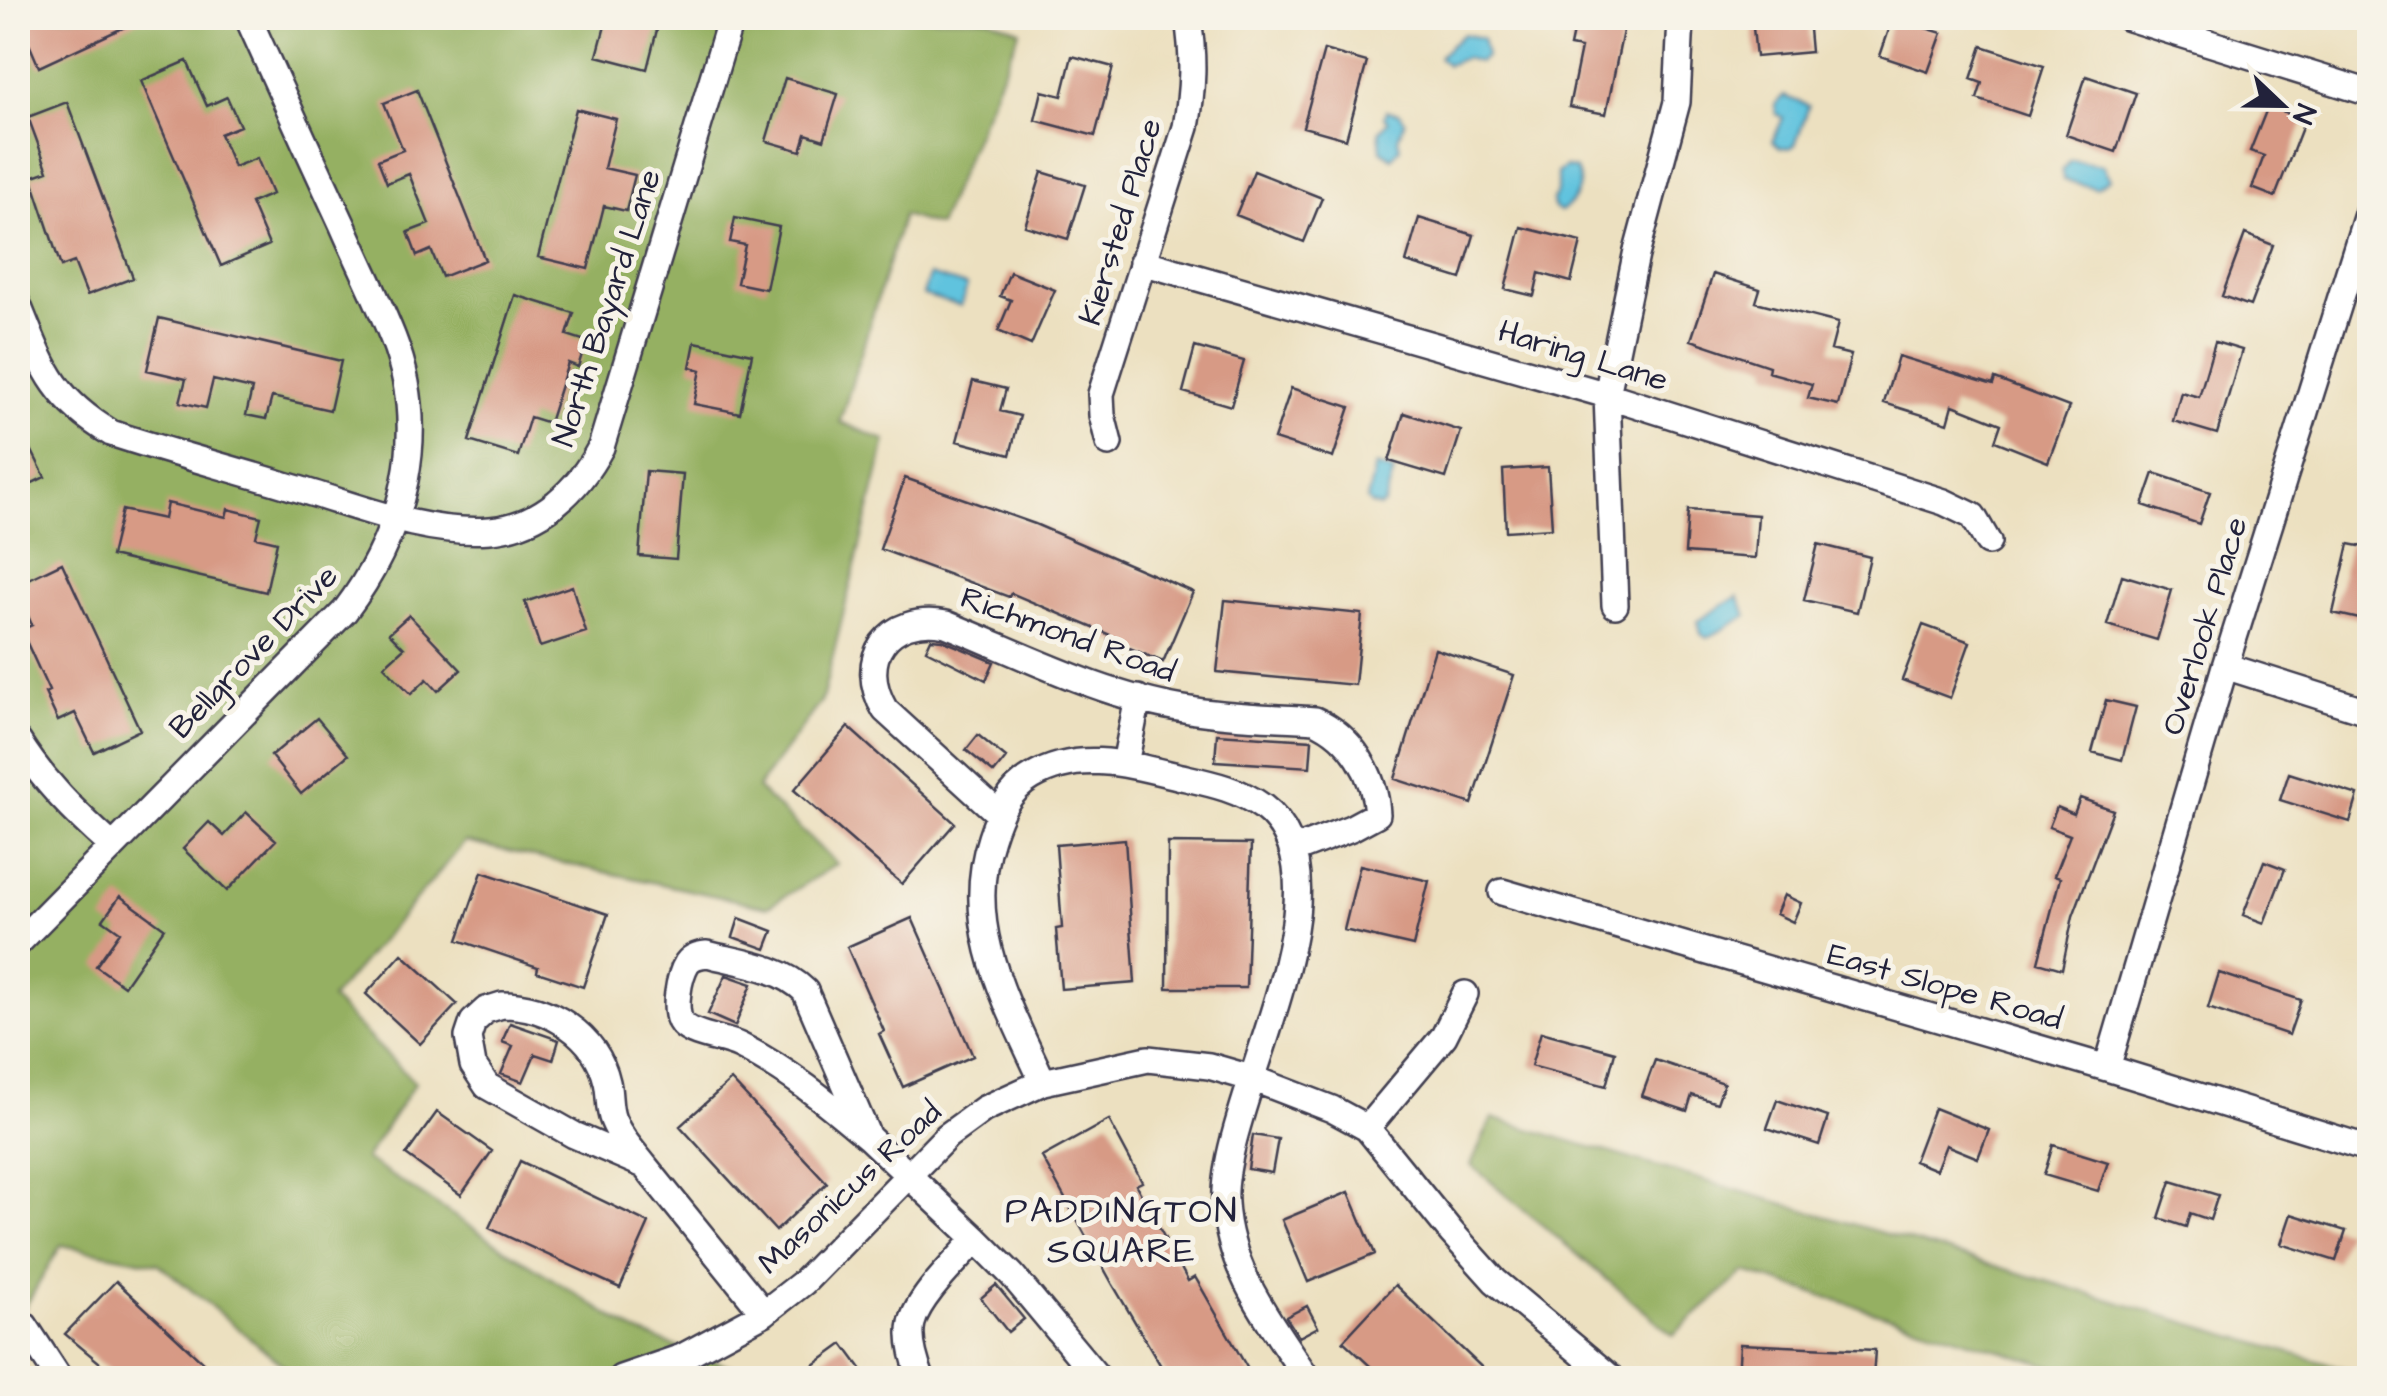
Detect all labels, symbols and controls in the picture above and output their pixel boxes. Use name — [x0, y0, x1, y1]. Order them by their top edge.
north arrow — [2232, 55, 2332, 155]
text: N — [2282, 98, 2325, 130]
street label: Kiersted Place — [1068, 113, 1174, 331]
street label: North Bayard Lane — [541, 164, 673, 452]
street label: Haring Lane — [1493, 309, 1673, 403]
street label: Overlook Place — [2150, 511, 2260, 741]
street label: Bellgrove Drive — [159, 555, 349, 749]
street label: Richmond Road — [954, 575, 1182, 695]
street label: East Slope Road — [1822, 932, 2068, 1042]
street label: Masonicus Road — [748, 1091, 952, 1285]
district label: PADDINGTON SQUARE — [1005, 1187, 1239, 1276]

